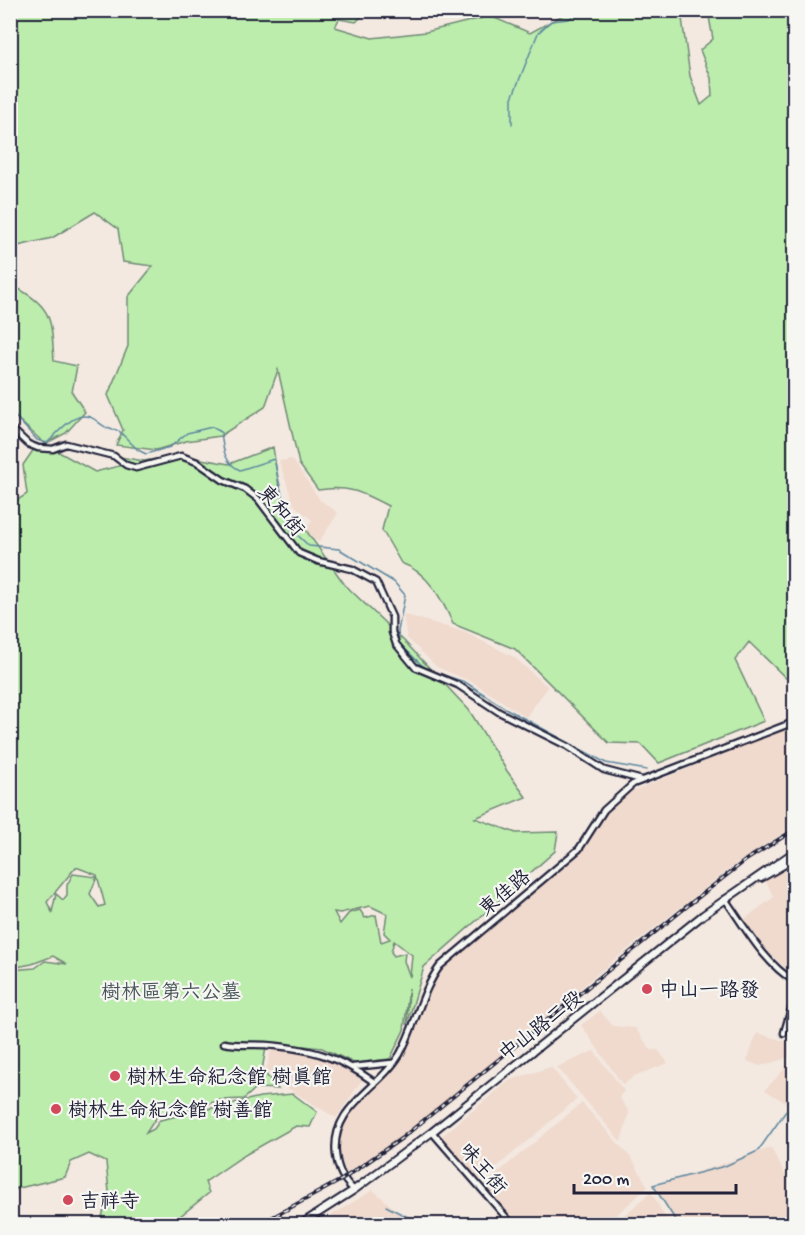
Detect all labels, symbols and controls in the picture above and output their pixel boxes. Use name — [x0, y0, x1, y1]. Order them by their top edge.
street label: 東和街 — [251, 481, 309, 543]
street label: 東佳路 — [475, 864, 537, 923]
place label: 中山一路發 — [659, 979, 759, 1004]
park label: 樹林區第六公墓 — [101, 981, 241, 1006]
marker: 中山一路發 — [640, 982, 654, 996]
street label: 中山路二段 — [494, 986, 589, 1068]
place label: 樹林生命紀念館 樹真館 — [127, 1066, 332, 1091]
marker: 樹林生命紀念館 樹真館 — [108, 1069, 122, 1083]
place label: 樹林生命紀念館 樹善館 — [68, 1099, 273, 1124]
marker: 樹林生命紀念館 樹善館 — [49, 1102, 63, 1116]
street label: 味王街 — [453, 1139, 511, 1200]
scale bar — [574, 1157, 736, 1195]
text: 200 m — [583, 1170, 630, 1191]
place label: 吉祥寺 — [80, 1190, 140, 1215]
marker: 吉祥寺 — [61, 1193, 75, 1207]

